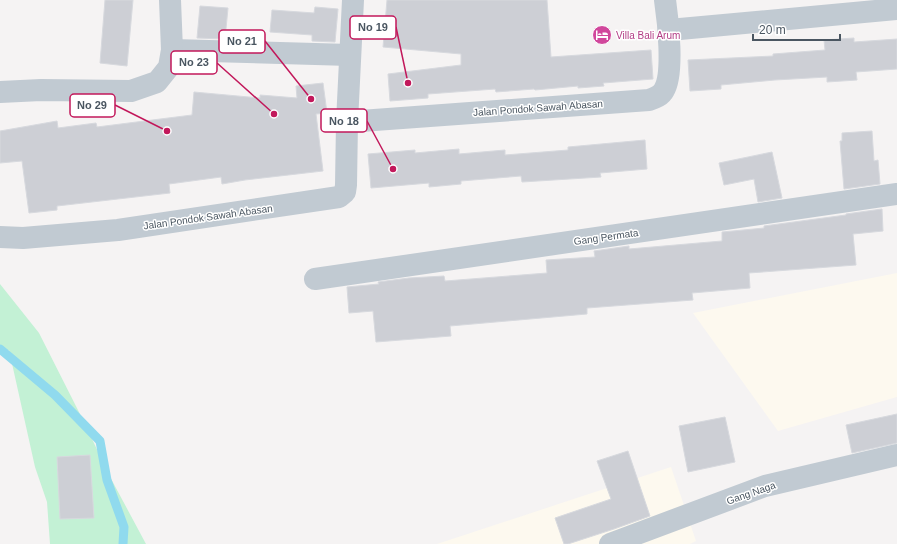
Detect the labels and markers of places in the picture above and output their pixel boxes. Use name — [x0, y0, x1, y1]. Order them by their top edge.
callout: No 19 — [350, 16, 396, 39]
hotel icon: Villa Bali Arum — [591, 24, 613, 46]
callout: No 21 — [219, 30, 265, 53]
place label: Villa Bali Arum — [616, 30, 680, 41]
callout: No 23 — [171, 51, 217, 74]
callout: No 29 — [70, 94, 115, 117]
callout: No 18 — [321, 109, 367, 132]

